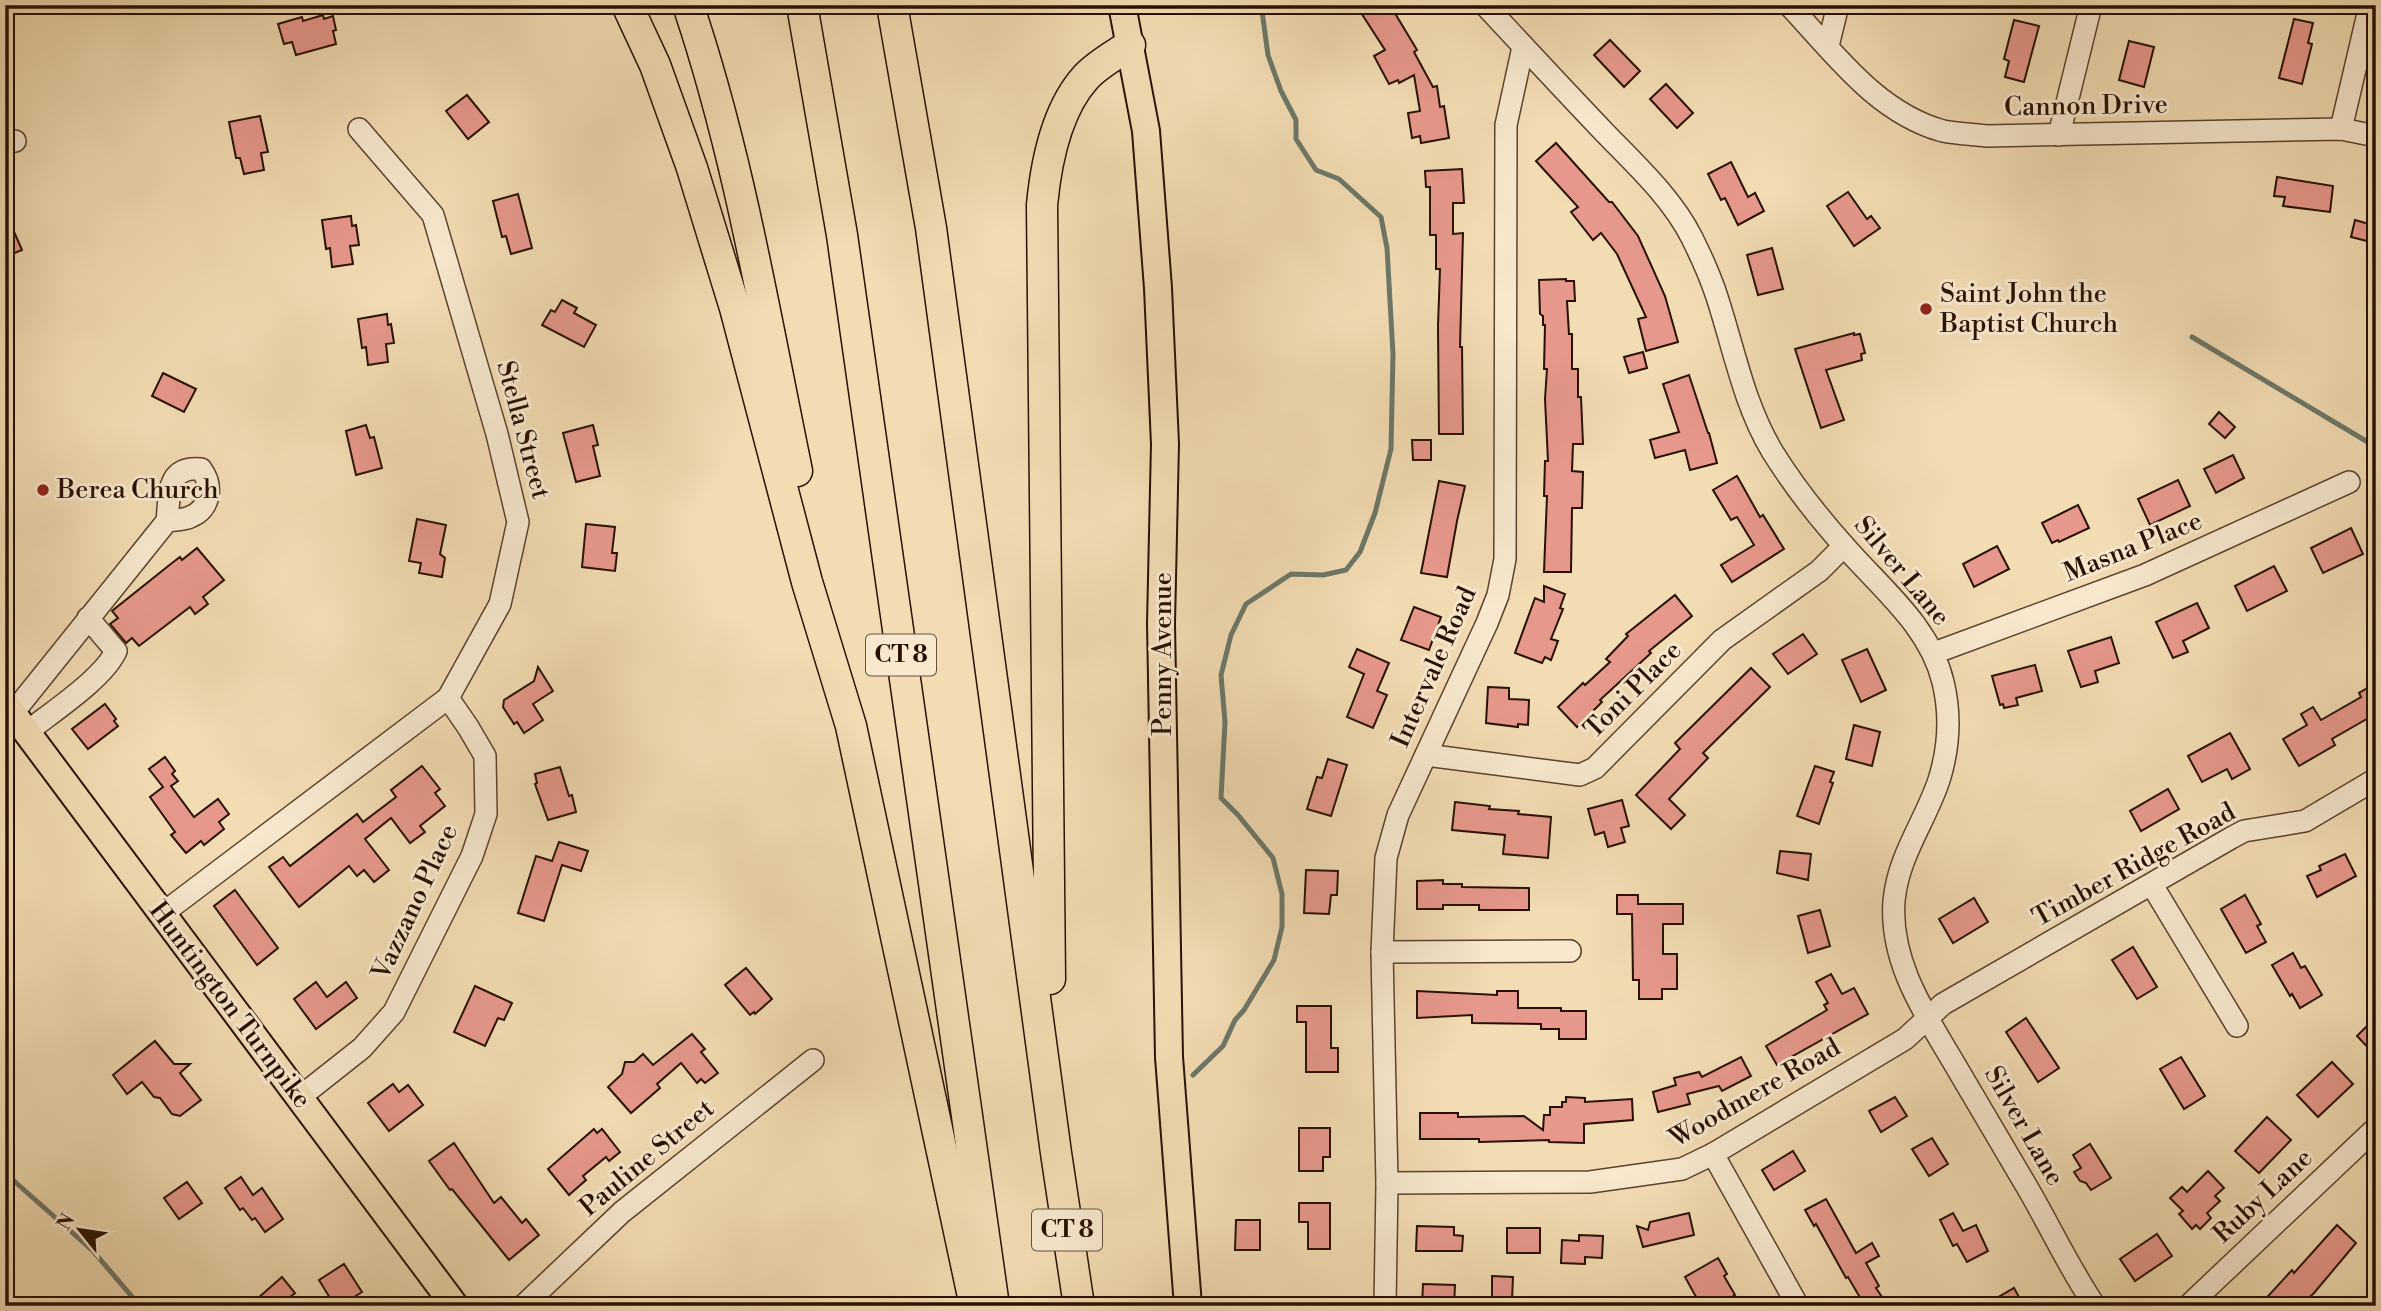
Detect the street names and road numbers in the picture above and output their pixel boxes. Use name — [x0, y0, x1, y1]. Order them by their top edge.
street label: Cannon Drive — [2004, 89, 2168, 123]
street label: Stella Street — [489, 357, 557, 503]
street label: Masna Place — [2059, 505, 2207, 589]
street label: Silver Lane — [1847, 510, 1957, 632]
street label: Penny Avenue — [1147, 572, 1179, 736]
street label: Intervale Road — [1384, 582, 1484, 752]
road number: CT 8 — [866, 634, 936, 676]
street label: Toni Place — [1578, 635, 1688, 745]
street label: Timber Ridge Road — [2027, 796, 2241, 934]
street label: Vazzano Place — [365, 819, 465, 986]
street label: Huntington Turnpike — [142, 895, 318, 1115]
street label: Woodmere Road — [1663, 1031, 1846, 1155]
street label: Silver Lane — [1977, 1061, 2071, 1191]
street label: Pauline Street — [573, 1093, 721, 1223]
street label: Ruby Lane — [2207, 1142, 2319, 1250]
road number: CT 8 — [1032, 1210, 1102, 1250]

